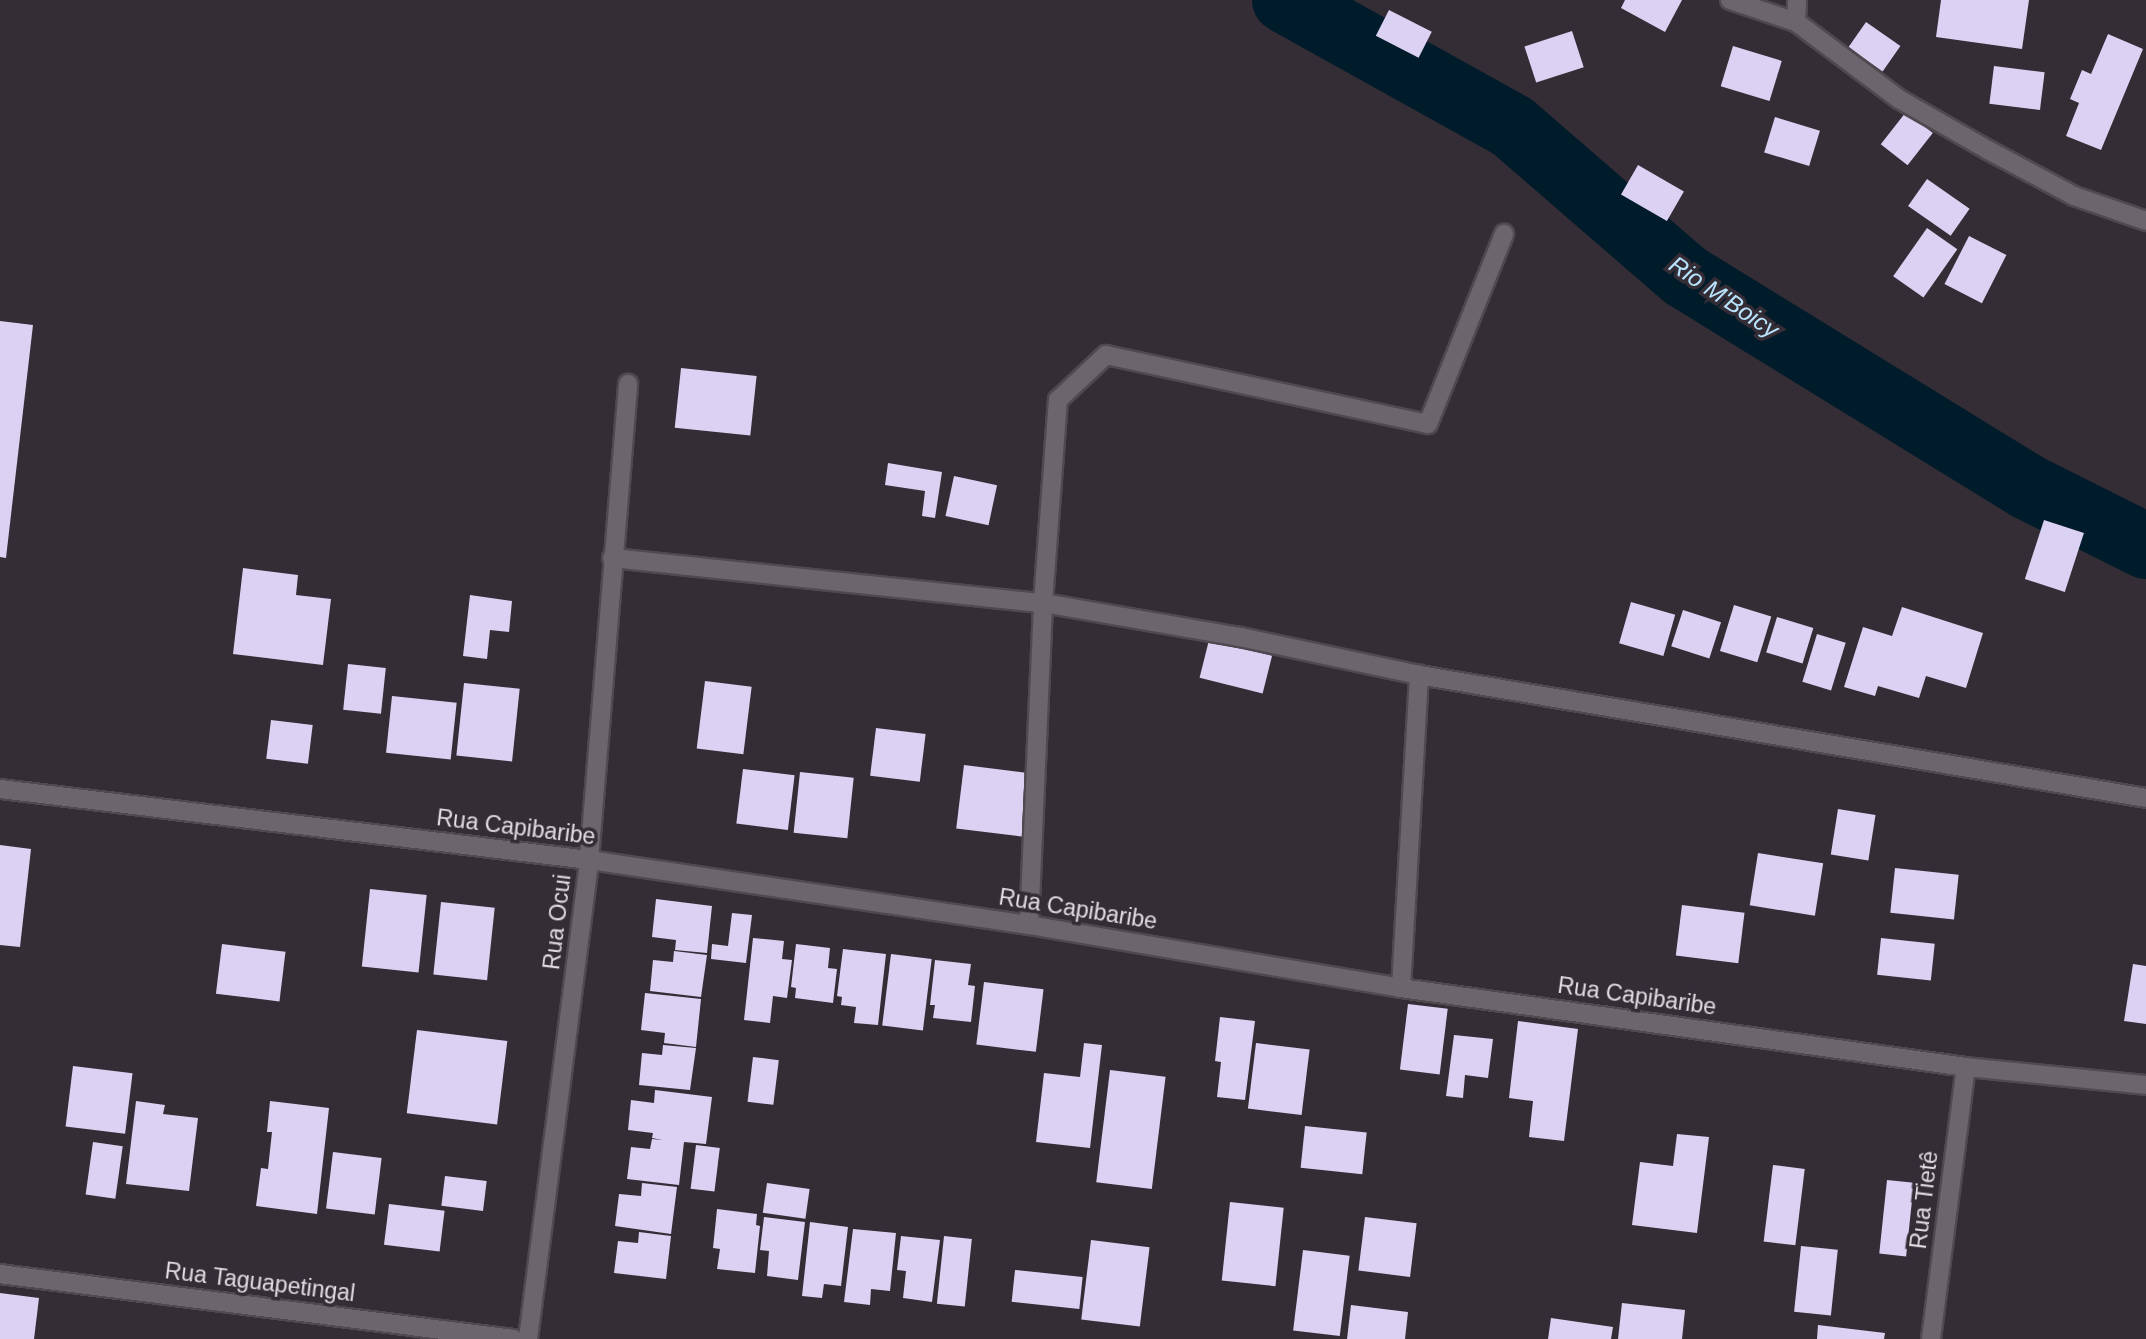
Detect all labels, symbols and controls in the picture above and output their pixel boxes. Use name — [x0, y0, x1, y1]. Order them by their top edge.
water label: Rio M'Boicy — [1664, 250, 1784, 344]
street label: Rua Capibaribe — [435, 804, 597, 850]
street label: Rua Ocui — [537, 873, 577, 971]
street label: Rua Capibaribe — [997, 883, 1159, 935]
street label: Rua Capibaribe — [1556, 971, 1718, 1021]
street label: Rua Tietê — [1904, 1149, 1944, 1251]
street label: Rua Taguapetingal — [163, 1257, 357, 1307]

